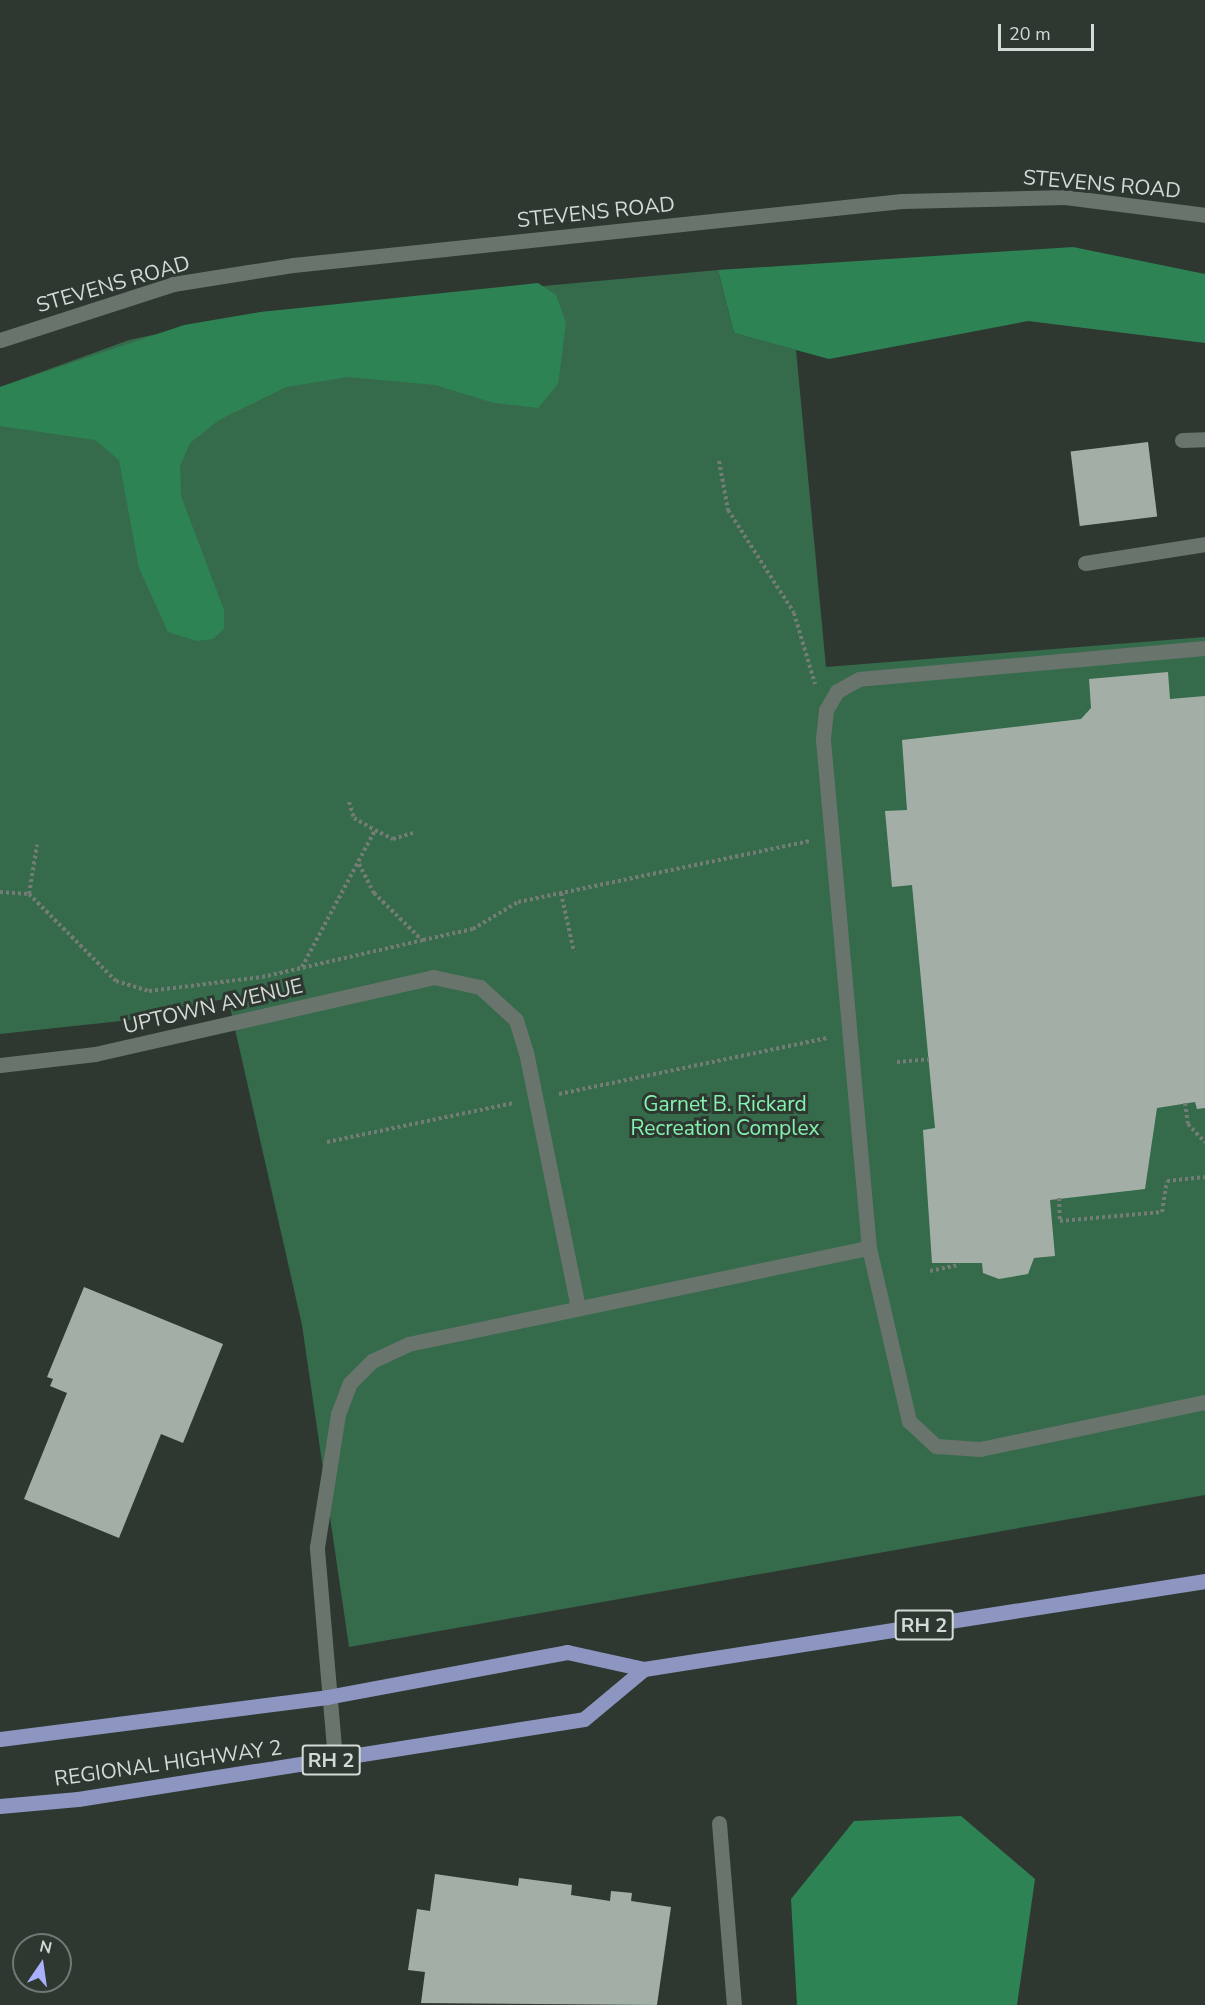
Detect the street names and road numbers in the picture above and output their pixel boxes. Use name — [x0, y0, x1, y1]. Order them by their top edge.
street label: STEVENS ROAD — [1022, 165, 1182, 203]
street label: STEVENS ROAD — [516, 191, 676, 233]
street label: STEVENS ROAD — [33, 250, 193, 318]
street label: UPTOWN AVENUE — [121, 973, 305, 1039]
road number: RH 2 — [894, 1608, 954, 1642]
street label: REGIONAL HIGHWAY 2 — [53, 1735, 283, 1791]
road number: RH 2 — [301, 1743, 361, 1777]

